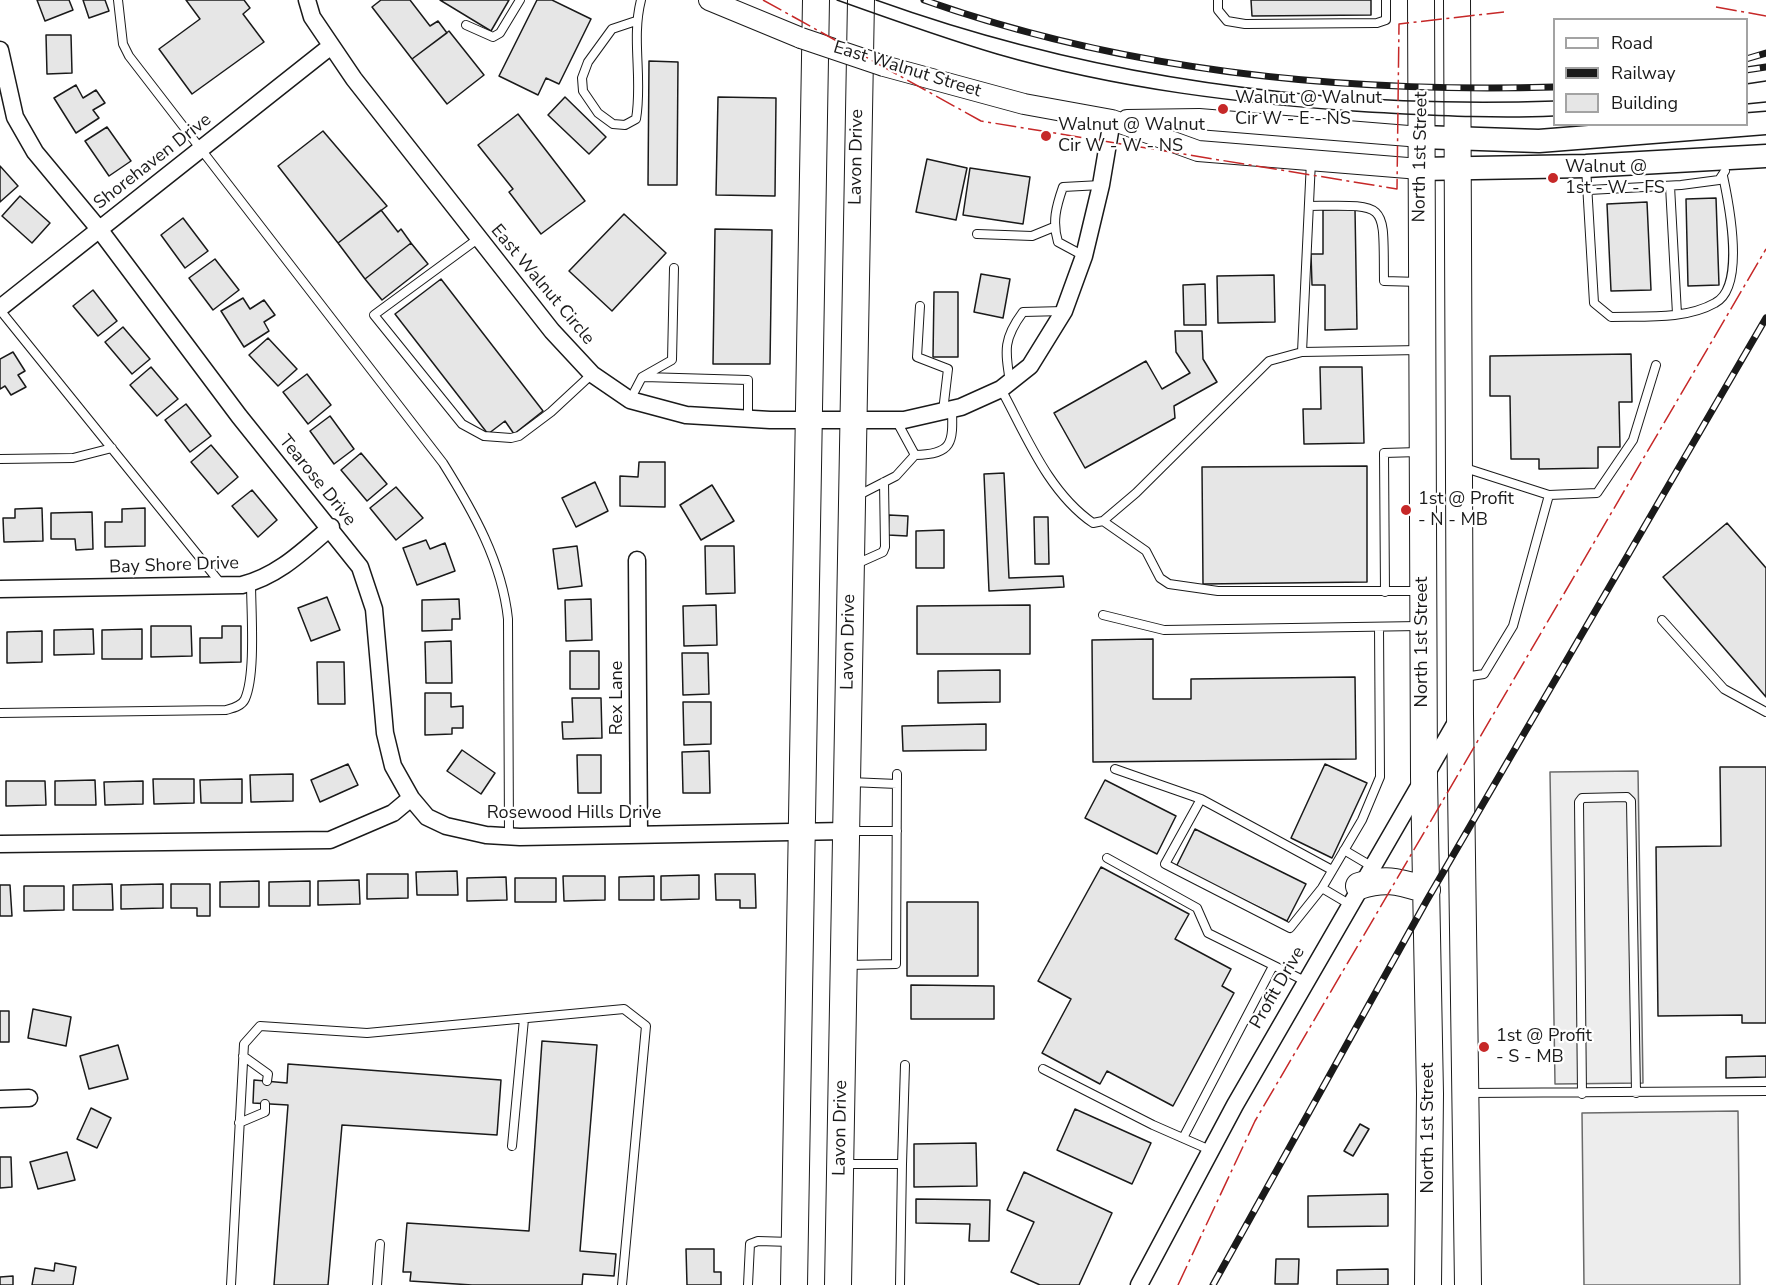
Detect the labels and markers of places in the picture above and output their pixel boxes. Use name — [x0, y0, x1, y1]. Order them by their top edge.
place label: Walnut @ Walnut Cir W - E - NS — [1235, 88, 1382, 130]
marker: Walnut @ Walnut Cir W - E - NS — [1216, 102, 1230, 116]
place label: Walnut @ Walnut Cir W - W - NS — [1058, 115, 1205, 158]
marker: Walnut @ Walnut Cir W - W - NS — [1039, 129, 1053, 143]
place label: Walnut @ 1st - W - FS — [1565, 157, 1665, 200]
marker: Walnut @ 1st - W - FS — [1546, 171, 1560, 185]
place label: 1st @ Profit - N - MB — [1418, 489, 1514, 532]
marker: 1st @ Profit - N - MB — [1399, 503, 1413, 517]
place label: 1st @ Profit - S - MB — [1496, 1026, 1592, 1068]
marker: 1st @ Profit - S - MB — [1477, 1040, 1491, 1054]

